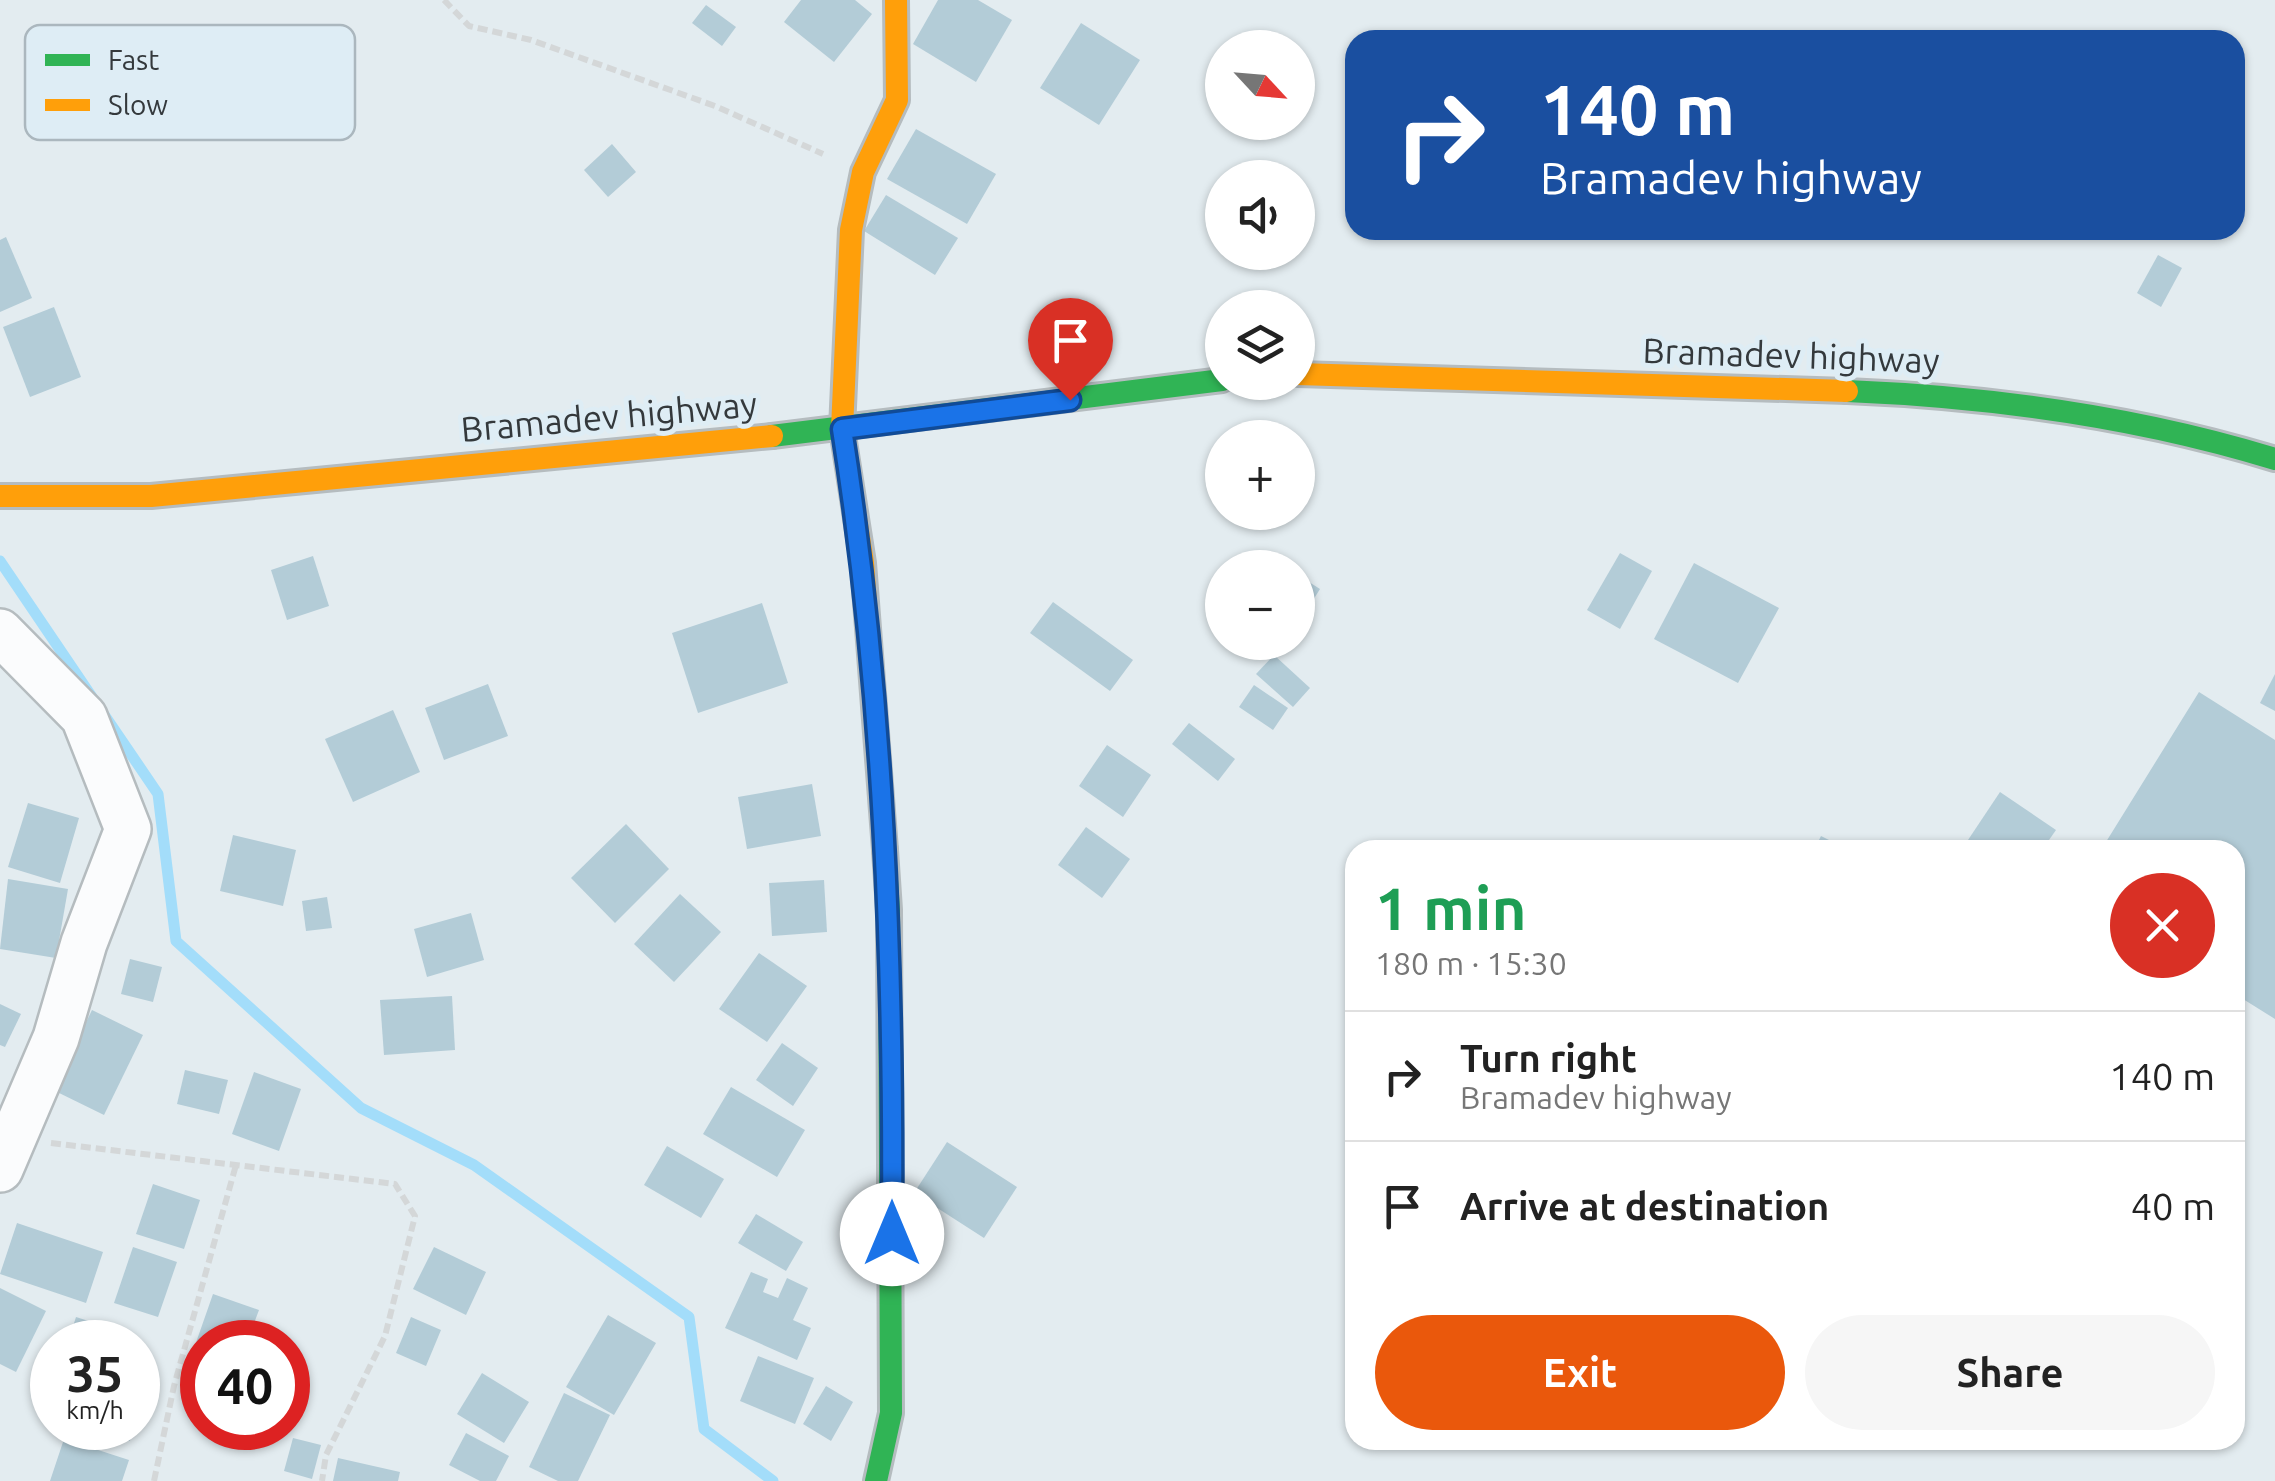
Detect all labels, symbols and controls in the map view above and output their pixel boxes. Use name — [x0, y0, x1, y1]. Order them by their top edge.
legend — [25, 25, 355, 140]
north arrow — [1205, 30, 1315, 140]
map controls — [1205, 30, 1315, 660]
text: Fast — [108, 44, 159, 75]
icon: right — [1375, 70, 1505, 200]
text: 140 m — [1540, 70, 1735, 148]
text: Slow — [108, 89, 168, 120]
text: Bramadev highway — [1540, 152, 1922, 203]
button: sound — [1205, 160, 1315, 270]
button: layers — [1205, 290, 1315, 400]
pin — [1028, 298, 1113, 401]
icon: arrive — [1043, 313, 1098, 368]
street label: Bramadev highway — [1642, 330, 1940, 380]
street label: Bramadev highway — [459, 383, 759, 449]
button: + — [1205, 420, 1315, 530]
button: − — [1205, 550, 1315, 660]
button: close — [2110, 873, 2215, 978]
text: 1 min — [1375, 874, 1527, 941]
text: 180 m · 15:30 — [1375, 945, 1567, 981]
text: Turn right — [1460, 1037, 1637, 1079]
icon: right — [1375, 1049, 1430, 1104]
text: 140 m — [2109, 1055, 2215, 1097]
text: Bramadev highway — [1460, 1079, 1732, 1115]
icon: arrive — [1375, 1179, 1430, 1234]
position arrow — [840, 1182, 944, 1286]
text: Arrive at destination — [1460, 1185, 1829, 1227]
text: 40 m — [2131, 1185, 2215, 1227]
button: Exit — [1375, 1315, 1785, 1430]
button: Share — [1805, 1315, 2215, 1430]
speed limit sign: 40 — [180, 1320, 310, 1450]
text: 35 — [67, 1345, 123, 1401]
text: km/h — [66, 1396, 124, 1424]

